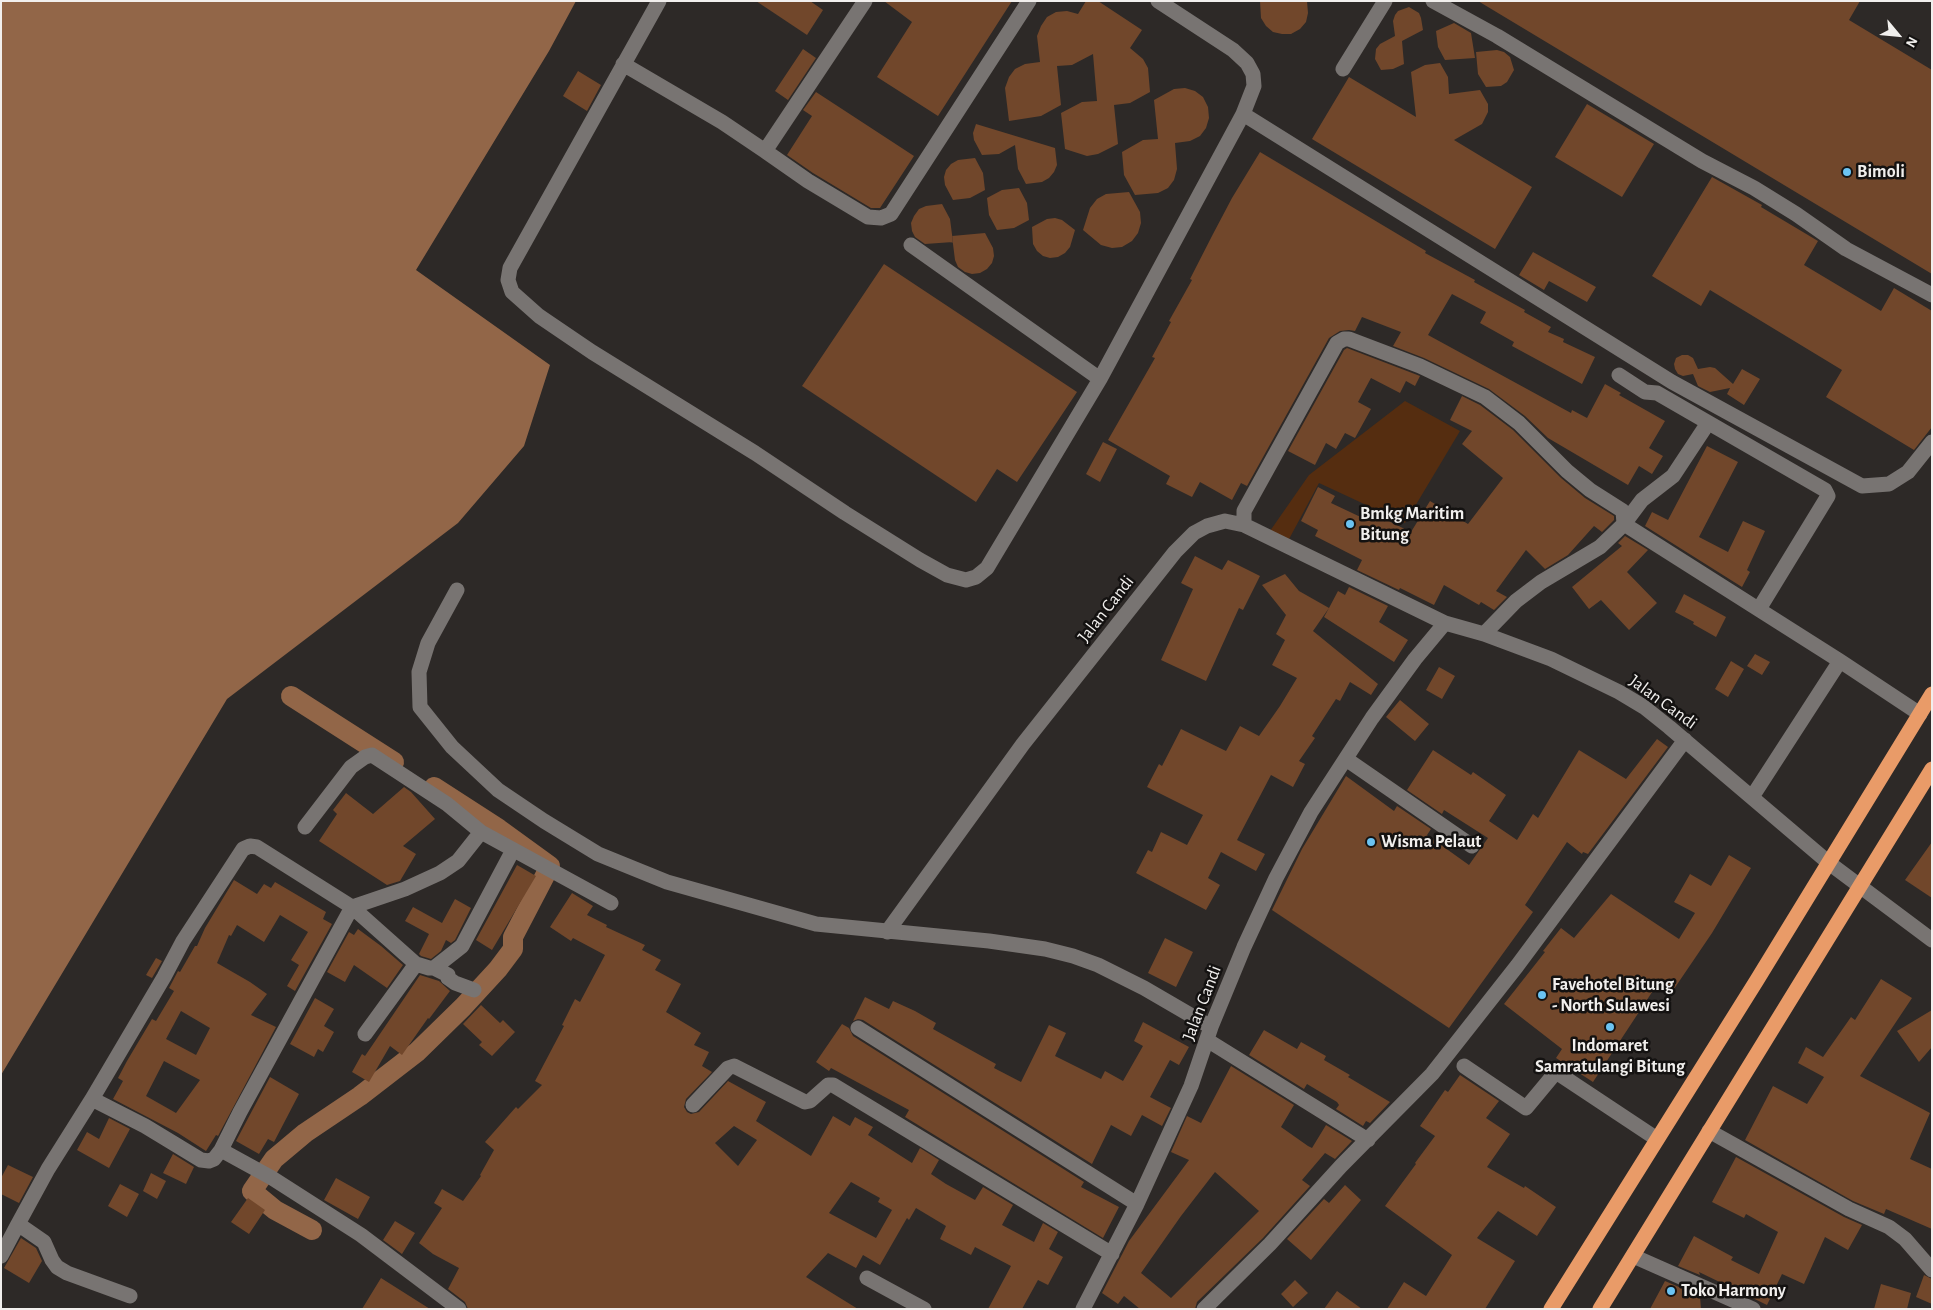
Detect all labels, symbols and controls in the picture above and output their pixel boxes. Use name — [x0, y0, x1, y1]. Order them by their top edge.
north arrow — [1873, 10, 1923, 60]
text: N — [1903, 34, 1920, 50]
place label: Bimoli — [1857, 161, 1905, 183]
marker: Bimoli — [1841, 166, 1853, 178]
place label: Bmkg Maritim Bitung — [1360, 503, 1464, 546]
marker: Bmkg Maritim Bitung — [1344, 518, 1356, 530]
street label: Jalan Candi — [1073, 571, 1139, 647]
street label: Jalan Candi — [1625, 670, 1701, 734]
place label: Wisma Pelaut — [1381, 831, 1481, 853]
marker: Wisma Pelaut — [1365, 836, 1377, 848]
street label: Jalan Candi — [1178, 962, 1226, 1044]
place label: Favehotel Bitung - North Sulawesi — [1552, 974, 1674, 1016]
marker: Favehotel Bitung - North Sulawesi — [1536, 989, 1548, 1001]
marker: Indomaret Samratulangi Bitung — [1604, 1021, 1616, 1033]
place label: Indomaret Samratulangi Bitung — [1535, 1035, 1685, 1078]
place label: Toko Harmony — [1681, 1280, 1786, 1302]
marker: Toko Harmony — [1665, 1285, 1677, 1297]

